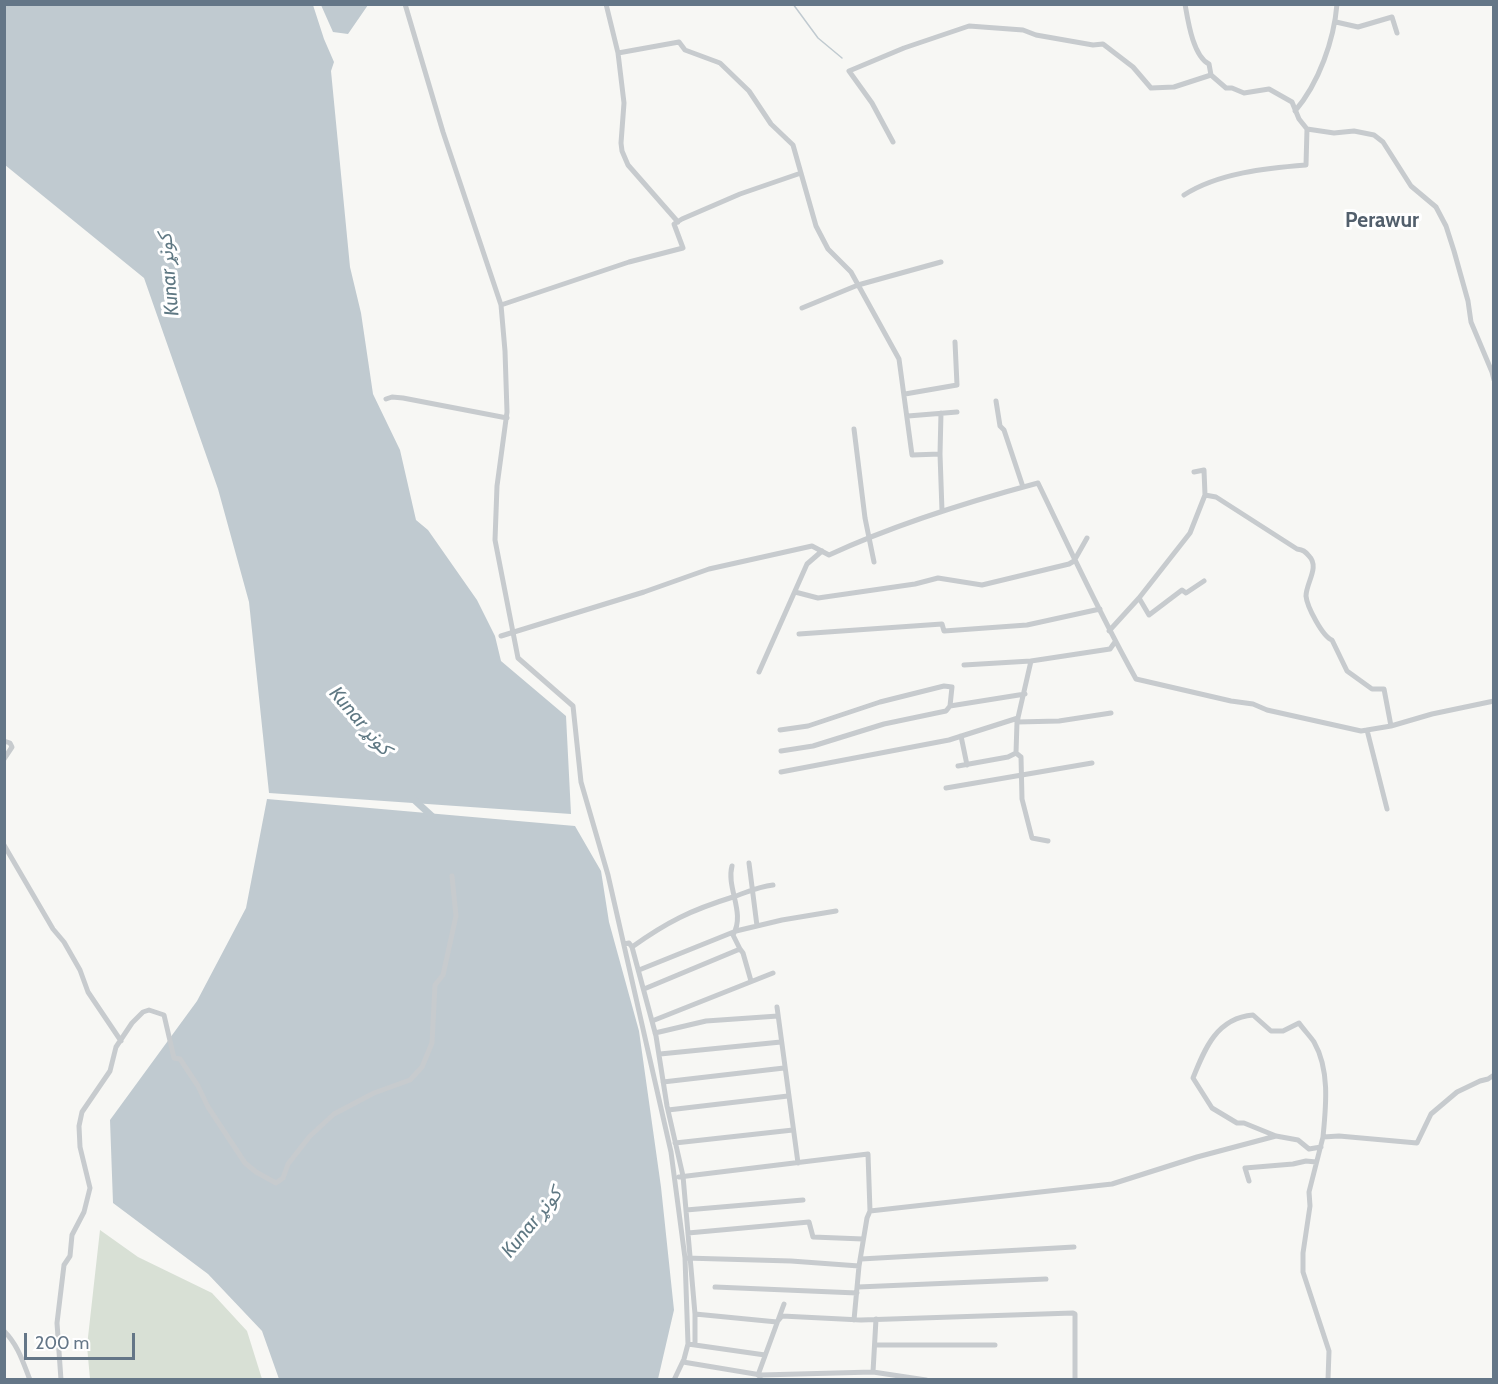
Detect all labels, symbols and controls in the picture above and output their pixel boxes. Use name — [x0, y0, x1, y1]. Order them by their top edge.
district label: Perawur — [1345, 208, 1419, 234]
water label: Kunar کونړ — [153, 233, 185, 317]
water label: Kunar کونړ — [324, 682, 396, 760]
water label: Kunar کونړ — [497, 1183, 567, 1263]
scale bar — [27, 1321, 138, 1359]
text: 200 m — [35, 1332, 89, 1354]

